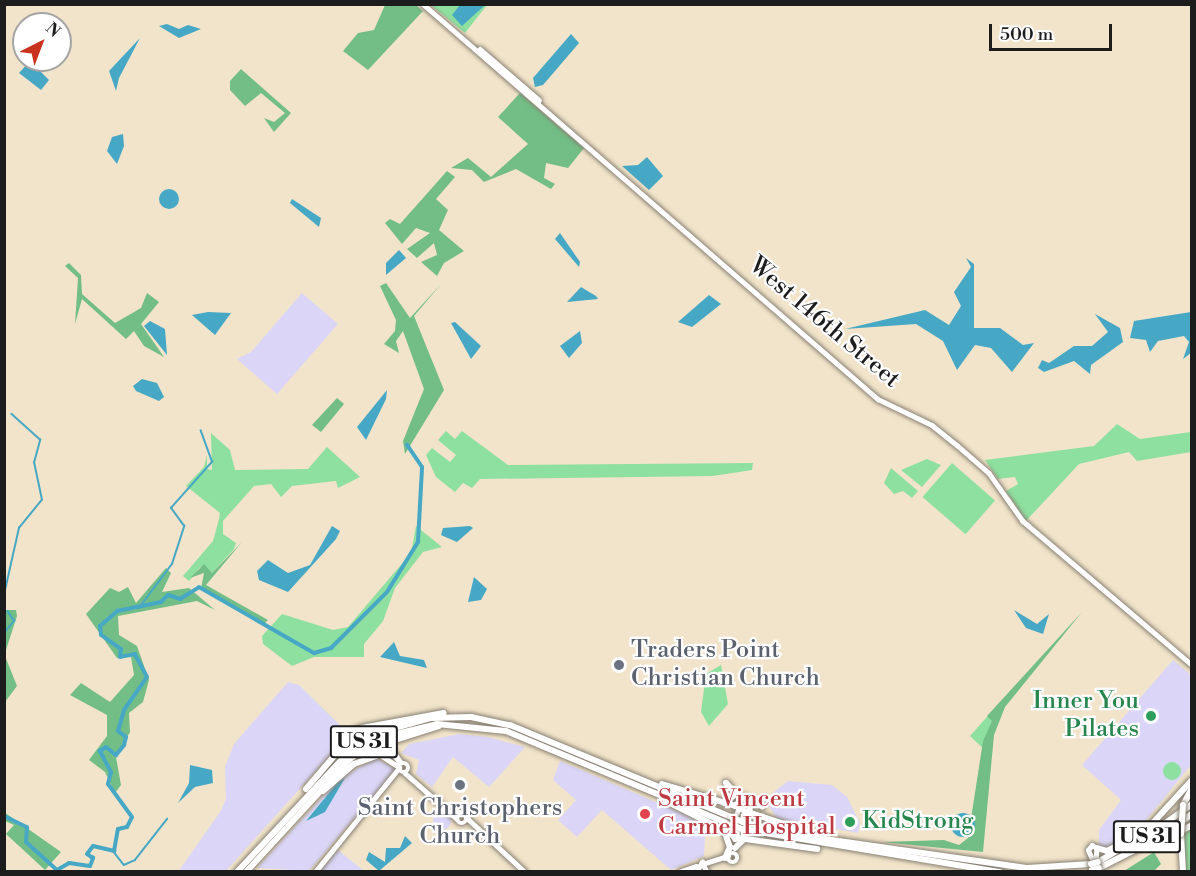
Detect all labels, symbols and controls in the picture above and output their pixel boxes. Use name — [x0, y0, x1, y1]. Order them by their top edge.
north arrow — [12, 12, 72, 72]
scale bar — [992, 12, 1115, 50]
text: N — [41, 18, 64, 42]
text: 500 m — [1000, 23, 1053, 46]
street label: West 146th Street — [743, 252, 905, 394]
place label: Traders Point Christian Church — [631, 637, 820, 693]
marker: Traders Point Christian Church — [612, 658, 626, 672]
place label: Inner You Pilates — [1033, 688, 1139, 744]
marker: Inner You Pilates — [1144, 709, 1158, 723]
road number: US 31 — [330, 723, 398, 761]
marker: Saint Christophers Church — [453, 778, 467, 792]
place label: Saint Vincent Carmel Hospital — [658, 786, 836, 842]
place label: Saint Christophers Church — [358, 795, 562, 851]
marker: Saint Vincent Carmel Hospital — [636, 805, 654, 823]
place label: KidStrong — [862, 808, 974, 836]
marker: KidStrong — [843, 815, 857, 829]
road number: US 31 — [1112, 818, 1182, 856]

